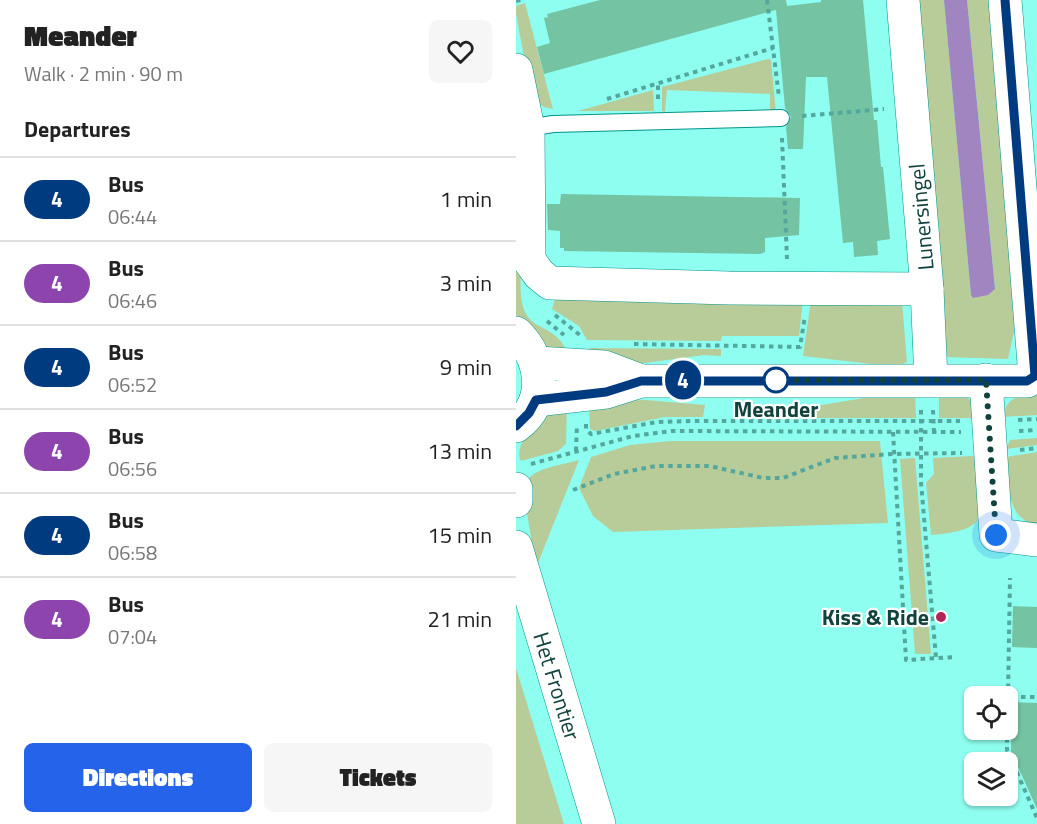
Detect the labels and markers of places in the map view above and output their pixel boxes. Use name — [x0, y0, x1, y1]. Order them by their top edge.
marker: Meander — [763, 367, 789, 393]
place label: Meander — [734, 392, 818, 426]
place label: Kiss & Ride — [822, 600, 929, 634]
marker: Kiss & Ride — [934, 610, 948, 624]

